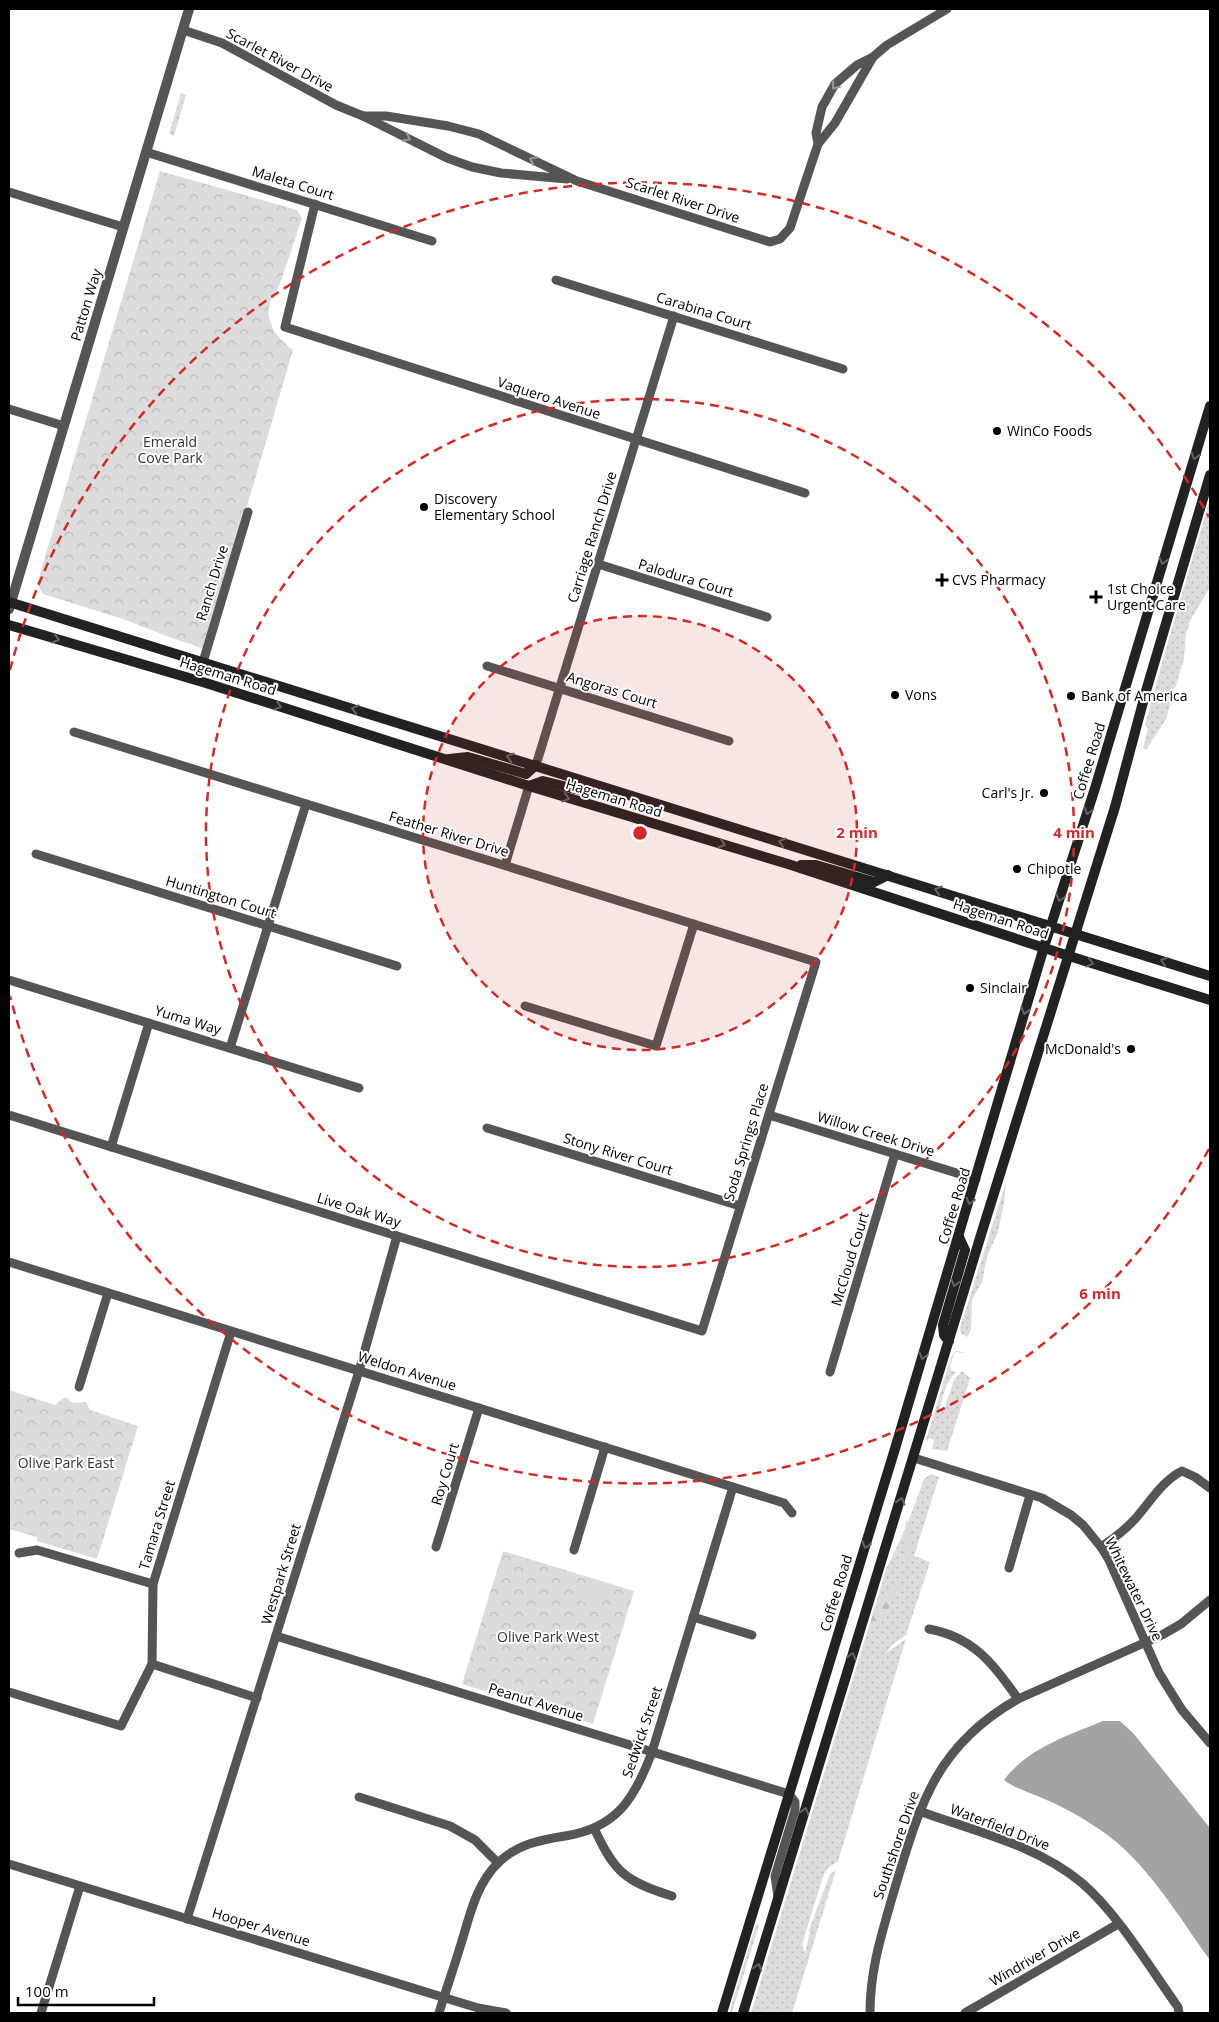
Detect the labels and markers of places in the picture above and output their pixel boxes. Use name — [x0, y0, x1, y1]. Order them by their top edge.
place label: WinCo Foods — [1007, 421, 1093, 440]
marker: WinCo Foods — [991, 425, 1003, 437]
place label: Discovery Elementary School — [434, 489, 555, 524]
marker: Discovery Elementary School — [418, 501, 430, 513]
place label: CVS Pharmacy — [952, 570, 1046, 589]
marker: CVS Pharmacy — [936, 574, 948, 586]
place label: 1st Choice Urgent Care — [1107, 579, 1186, 614]
marker: 1st Choice Urgent Care — [1089, 590, 1103, 604]
place label: Vons — [905, 685, 937, 704]
place label: Bank of America — [1081, 686, 1188, 705]
marker: Vons — [889, 689, 901, 701]
marker: Bank of America — [1065, 690, 1077, 702]
place label: Carl's Jr. — [982, 783, 1034, 802]
marker: Carl's Jr. — [1038, 787, 1050, 799]
centre of rings — [631, 824, 649, 842]
place label: Chipotle — [1027, 859, 1081, 878]
marker: Chipotle — [1011, 863, 1023, 875]
place label: Sinclair — [980, 978, 1027, 997]
marker: Sinclair — [964, 982, 976, 994]
place label: McDonald's — [1045, 1039, 1121, 1058]
marker: McDonald's — [1125, 1043, 1137, 1055]

